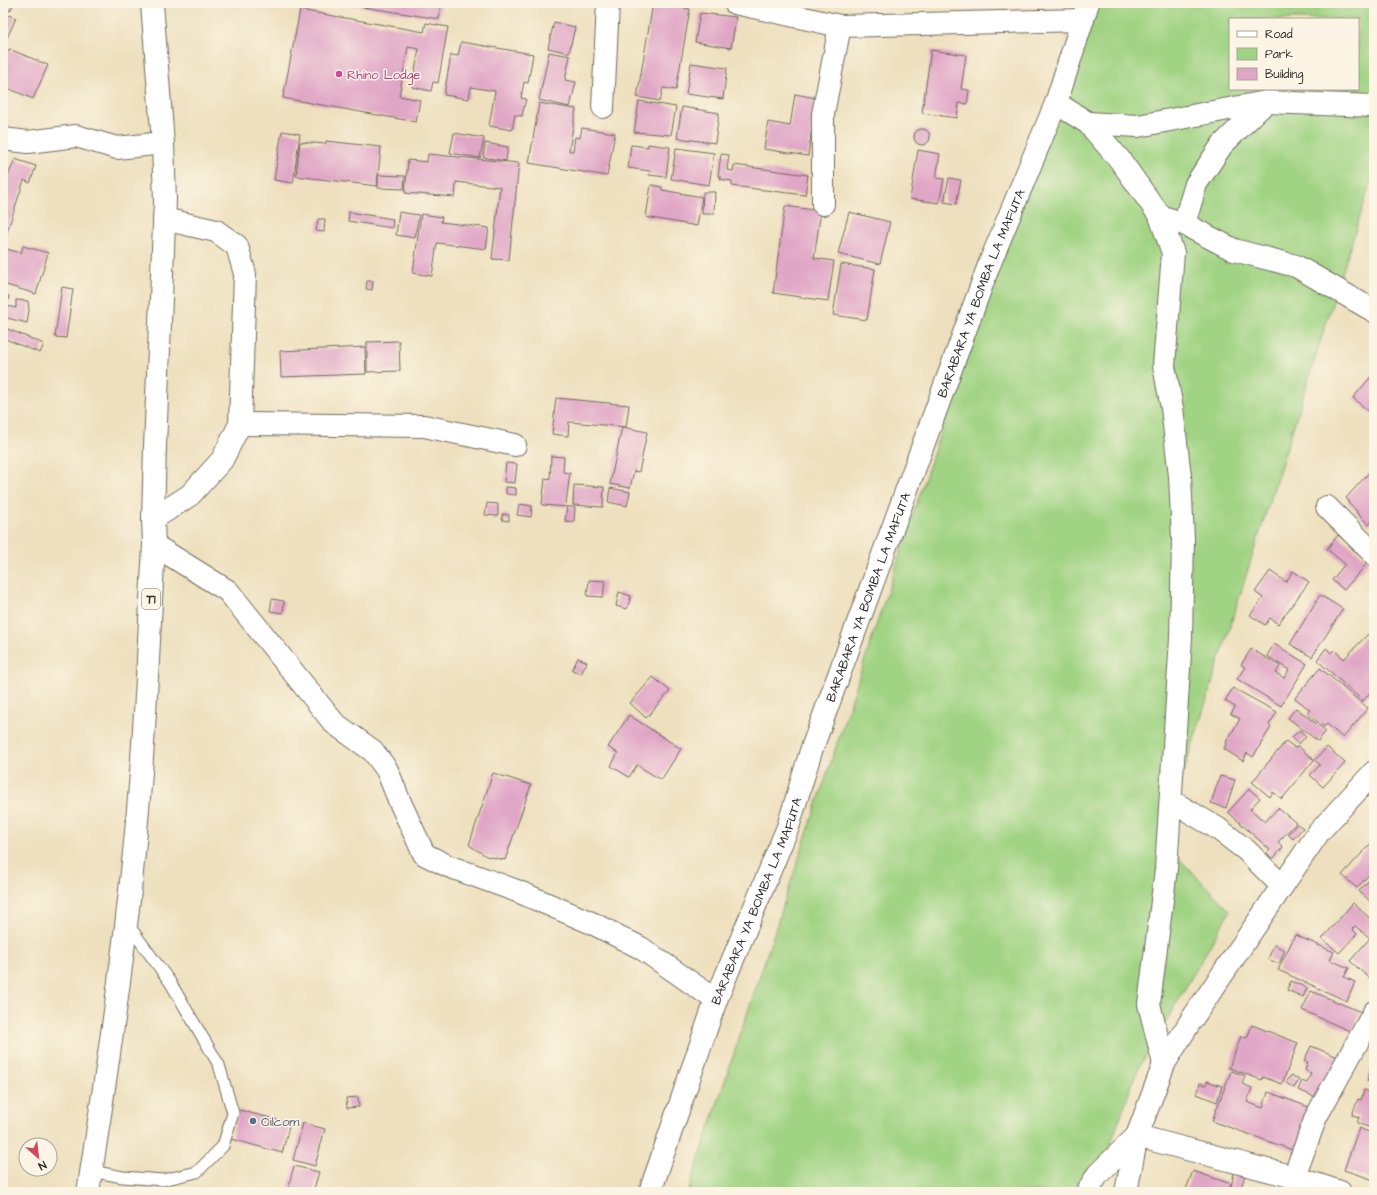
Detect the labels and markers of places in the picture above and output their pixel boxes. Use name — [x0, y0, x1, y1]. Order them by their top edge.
place label: Rhino Lodge — [347, 66, 420, 85]
marker: Rhino Lodge — [334, 69, 344, 79]
place label: Oilcom — [261, 1113, 300, 1131]
marker: Oilcom — [248, 1116, 258, 1126]

